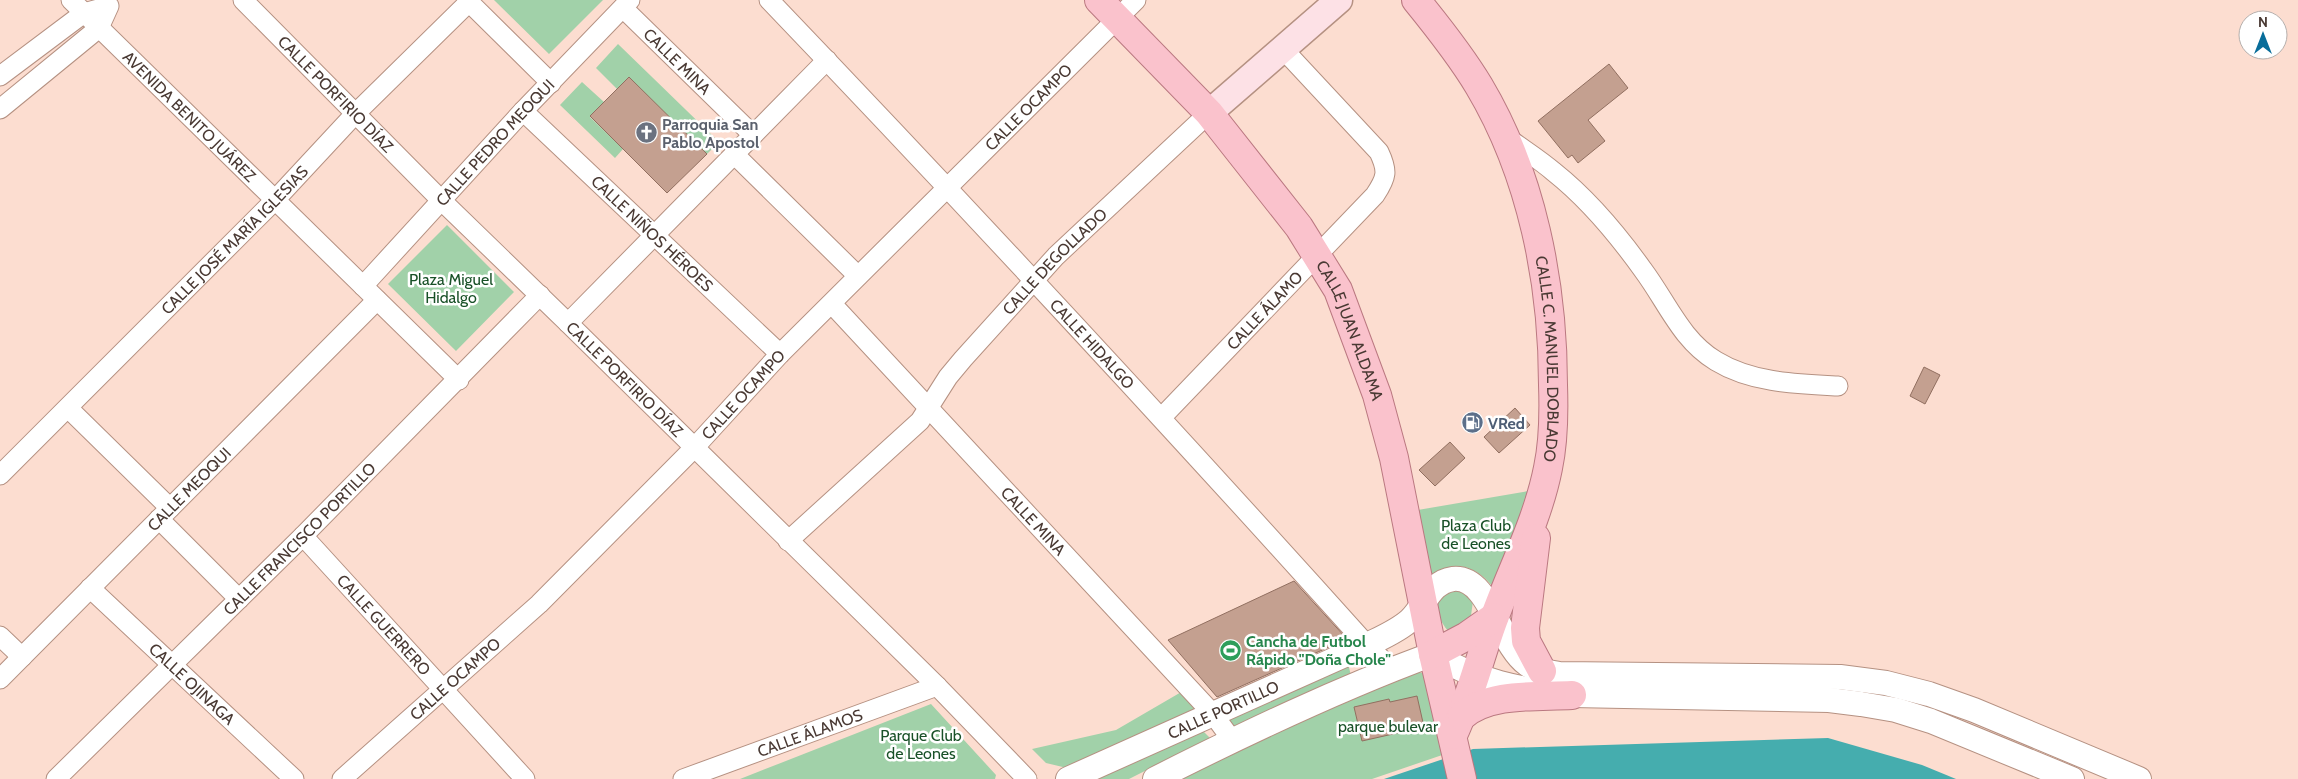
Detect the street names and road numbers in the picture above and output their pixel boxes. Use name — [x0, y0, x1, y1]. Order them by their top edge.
street label: CALLE MINA — [639, 24, 715, 99]
street label: CALLE PORFIRIO DÍAZ — [274, 32, 397, 156]
street label: AVENIDA BENITO JUÁREZ — [119, 47, 260, 186]
street label: CALLE OCAMPO — [981, 60, 1076, 155]
street label: CALLE PEDRO MEOQUI — [432, 76, 558, 210]
street label: CALLE JOSÉ MARÍA IGLESIAS — [157, 162, 312, 318]
street label: CALLE NIÑOS HÉROES — [587, 172, 717, 296]
street label: CALLE DEGOLLADO — [999, 204, 1111, 319]
street label: CALLE C. MANUEL DOBLADO — [1531, 254, 1563, 463]
street label: CALLE JUAN ALDAMA — [1312, 257, 1387, 403]
street label: CALLE ÁLAMO — [1223, 267, 1307, 354]
street label: CALLE HIDALGO — [1046, 295, 1138, 393]
street label: CALLE PORFIRIO DÍAZ — [562, 318, 687, 441]
street label: CALLE OCAMPO — [698, 346, 789, 444]
street label: CALLE MEOQUI — [144, 444, 235, 535]
street label: CALLE FRANCISCO PORTILLO — [219, 459, 380, 619]
street label: CALLE MINA — [997, 483, 1070, 559]
street label: CALLE GUERRERO — [333, 571, 434, 679]
street label: CALLE OCAMPO — [406, 634, 504, 724]
street label: CALLE OJINAGA — [145, 639, 239, 729]
street label: CALLE PORTILLO — [1165, 677, 1282, 743]
street label: CALLE ÁLAMOS — [755, 705, 865, 761]

